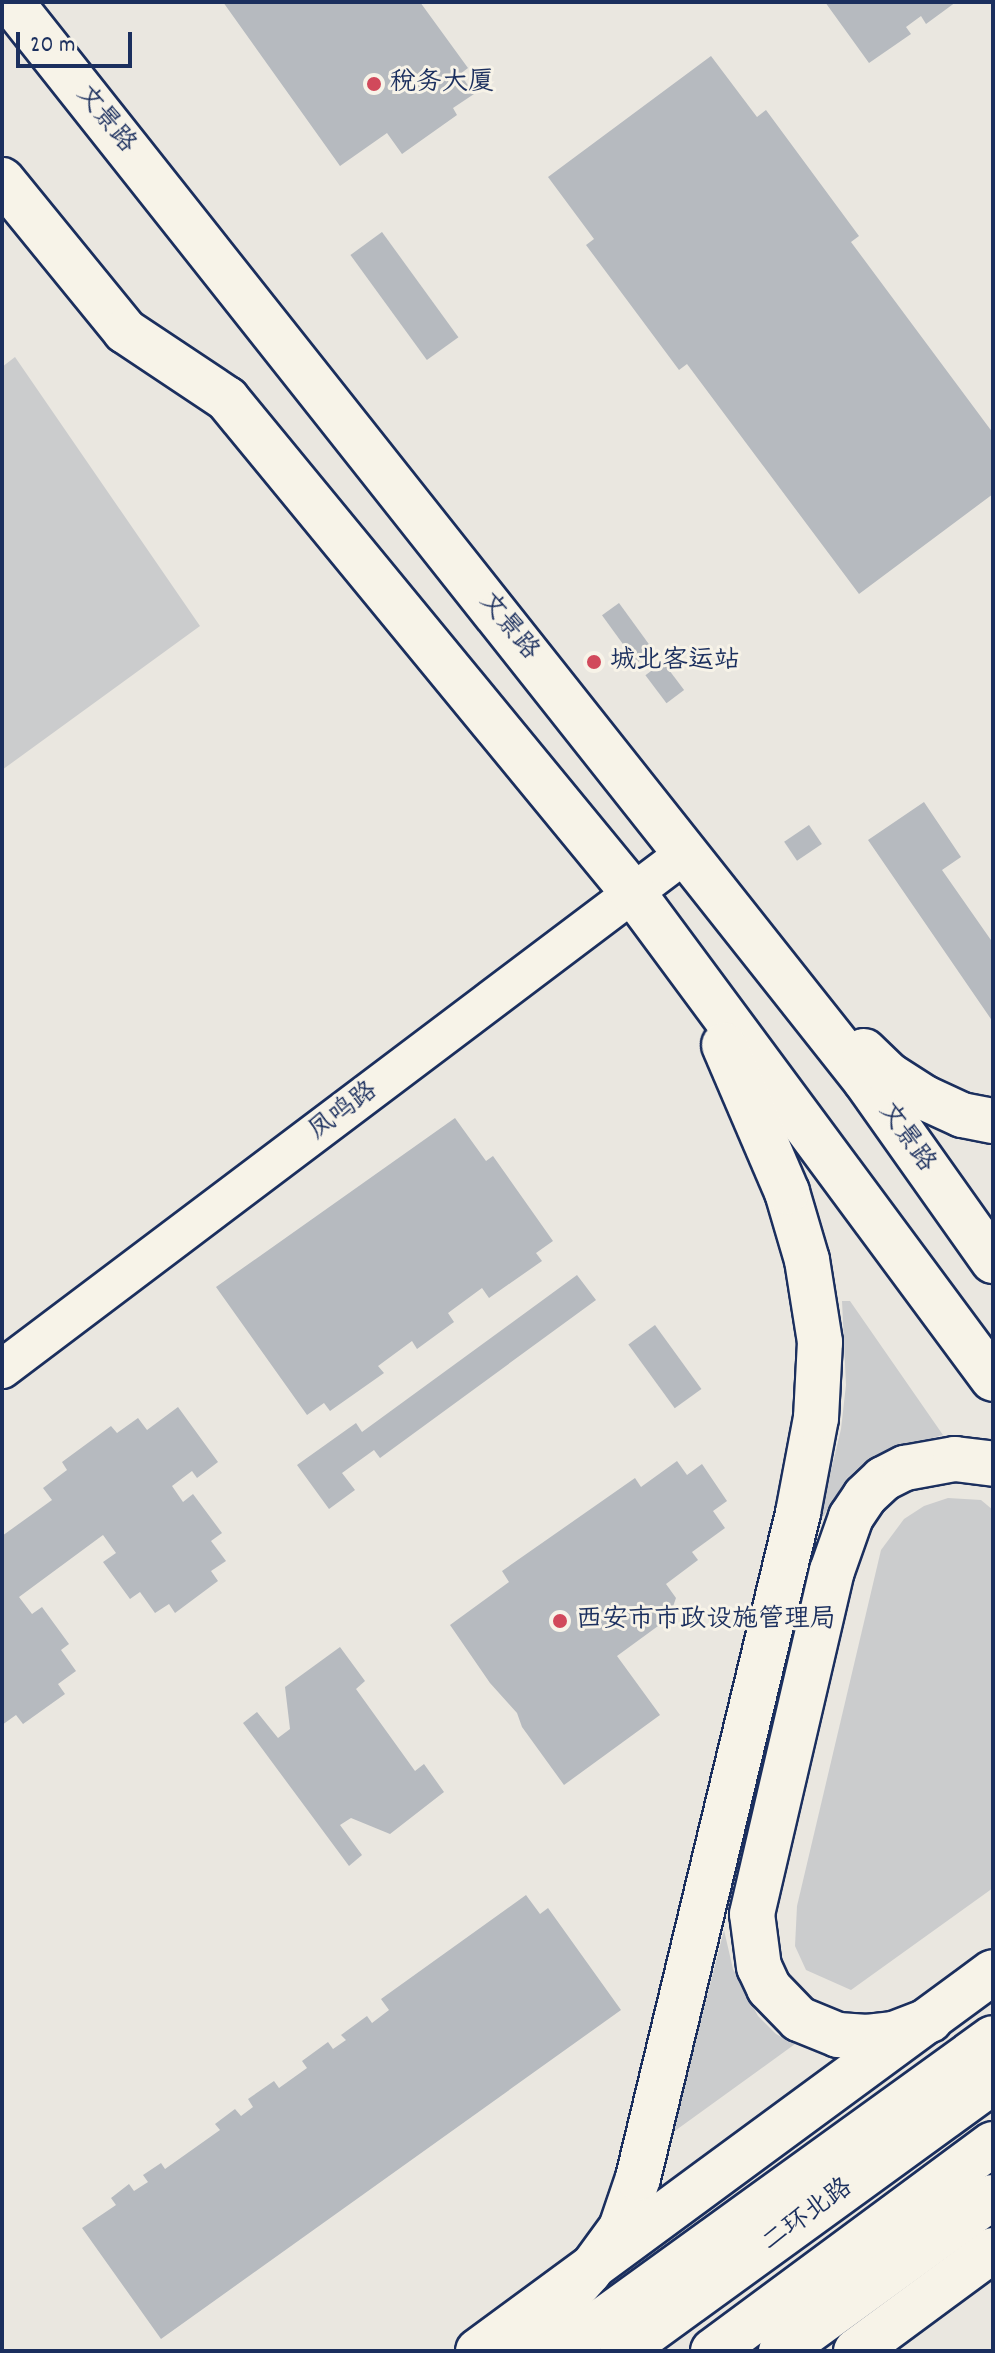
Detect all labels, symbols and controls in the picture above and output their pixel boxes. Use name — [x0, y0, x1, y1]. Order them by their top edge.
scale bar — [20, 16, 136, 66]
text: 20 m — [30, 29, 76, 63]
place label: 税务大厦 — [390, 68, 494, 100]
marker: 税务大厦 — [365, 75, 383, 93]
street label: 文景路 — [68, 80, 142, 160]
street label: 文景路 — [471, 587, 545, 667]
place label: 城北客运站 — [610, 646, 740, 678]
marker: 城北客运站 — [585, 653, 603, 671]
street label: 凤鸣路 — [303, 1076, 385, 1148]
street label: 文景路 — [871, 1097, 941, 1179]
place label: 西安市市政设施管理局 — [576, 1605, 836, 1637]
marker: 西安市市政设施管理局 — [551, 1612, 569, 1630]
street label: 二环北路 — [757, 2173, 859, 2259]

